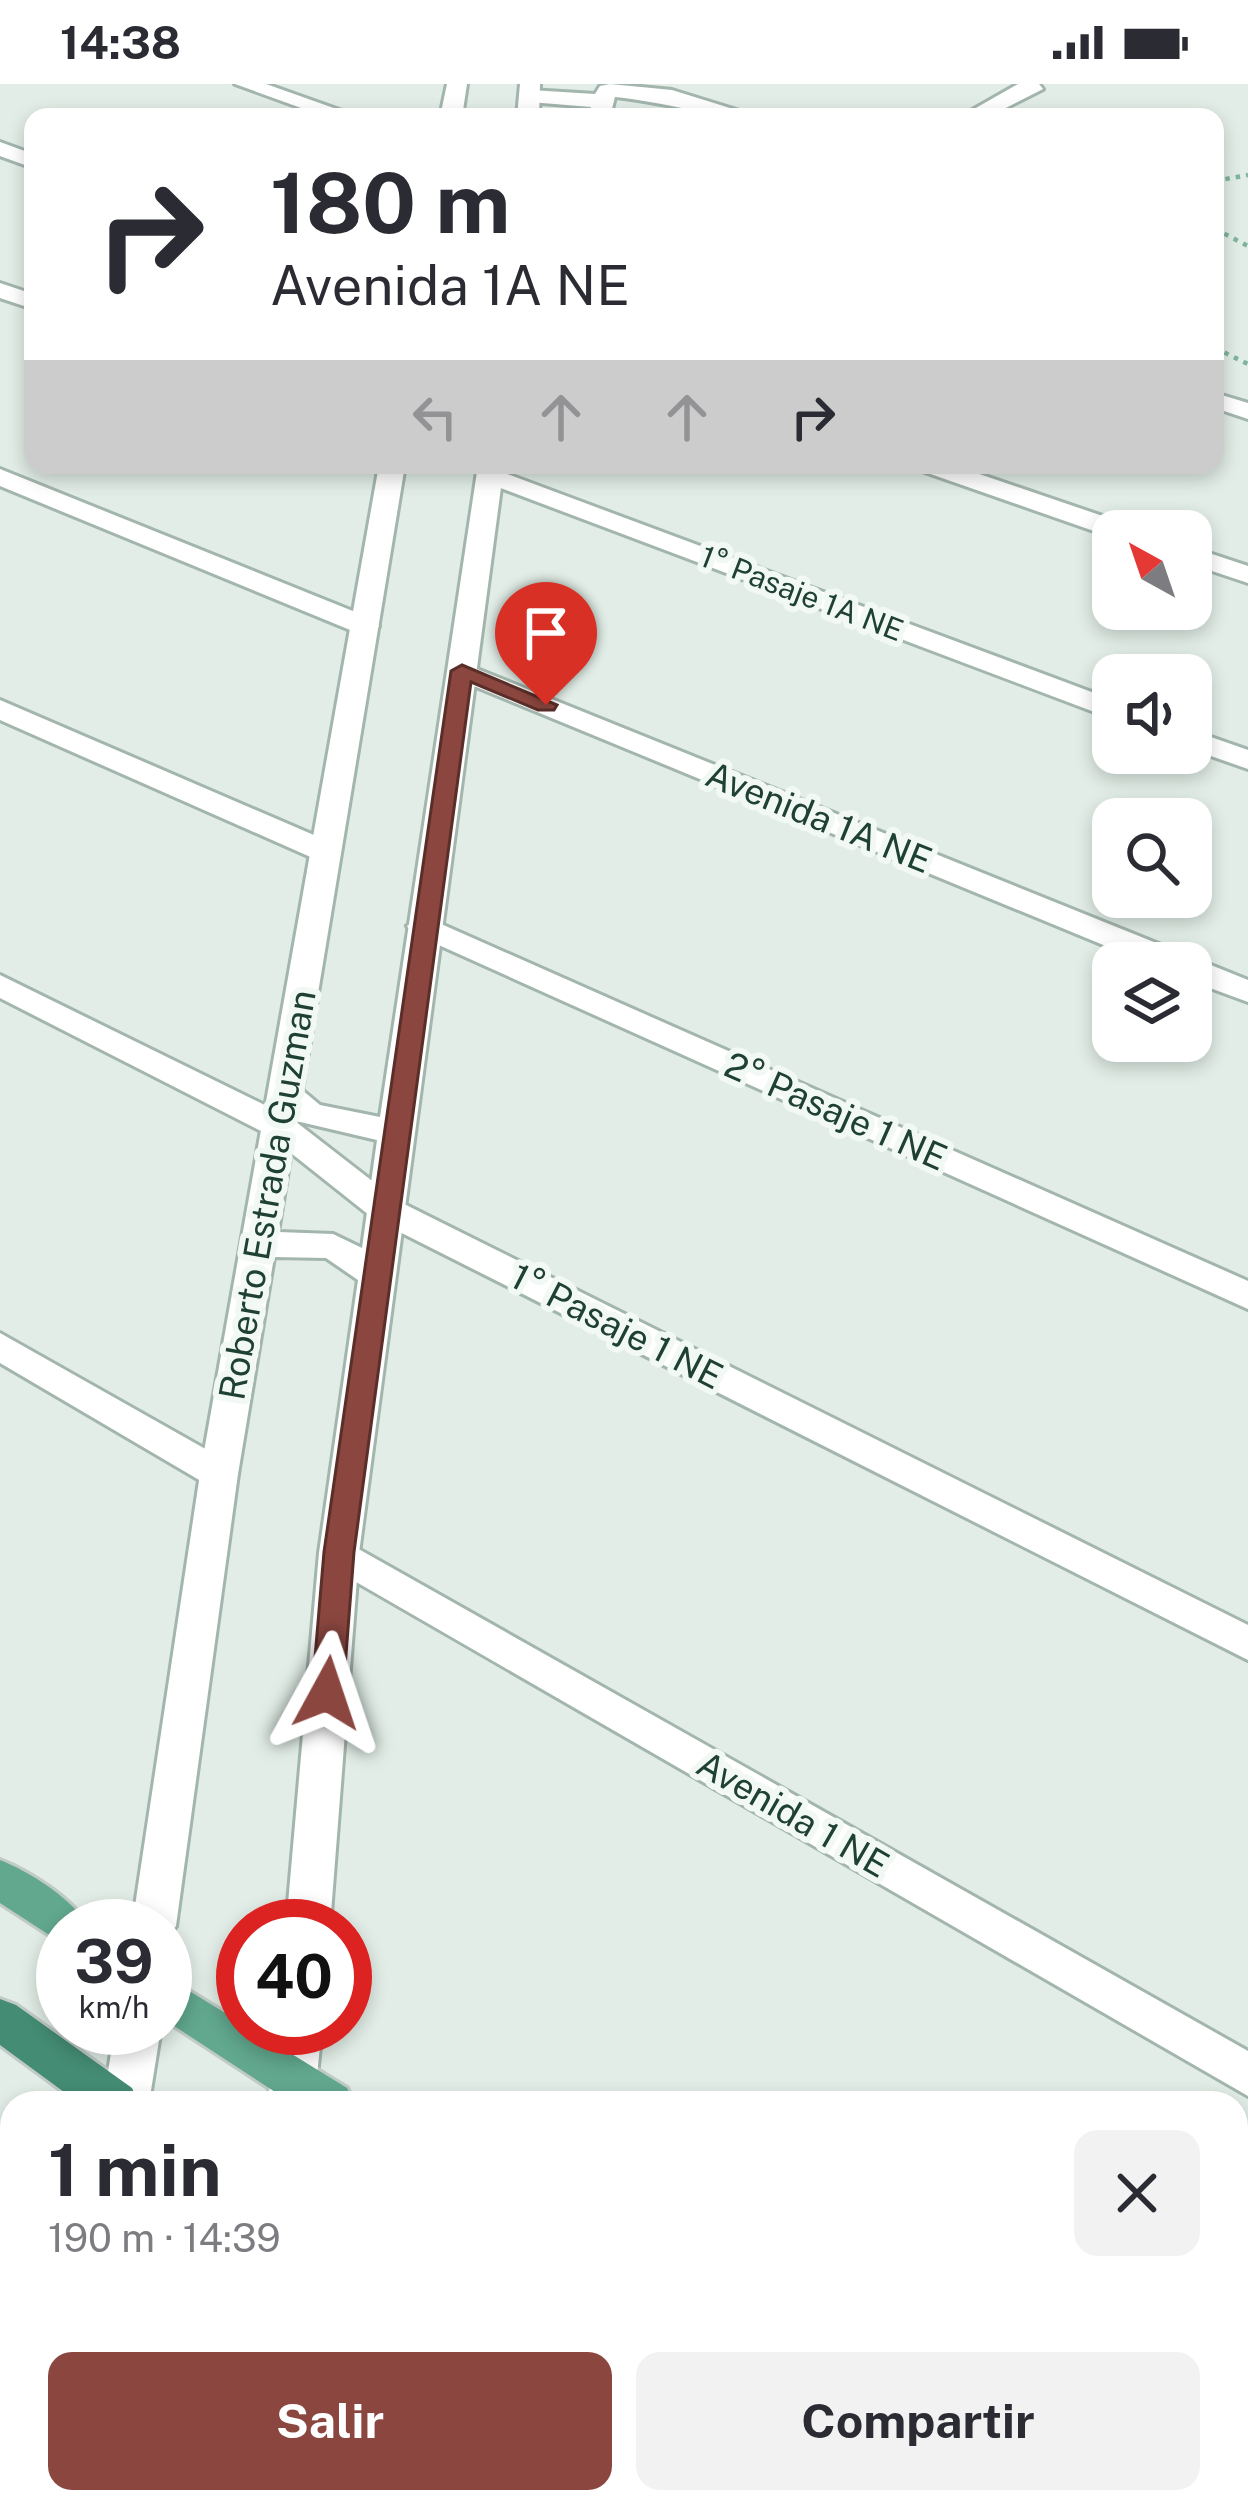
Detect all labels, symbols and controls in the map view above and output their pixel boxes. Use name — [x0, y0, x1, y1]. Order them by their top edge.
text: 14:38 — [60, 16, 181, 69]
text: 180 m — [270, 153, 510, 252]
icon: right — [72, 156, 228, 312]
text: Avenida 1A NE — [270, 254, 630, 317]
icon: left — [402, 384, 468, 450]
icon: ahead — [528, 384, 594, 450]
icon: ahead — [654, 384, 720, 450]
icon: right — [780, 384, 846, 450]
north arrow — [1092, 510, 1212, 630]
map controls — [1092, 510, 1212, 1062]
street label: 1° Pasaje 1A NE — [695, 538, 909, 648]
pin — [495, 582, 597, 705]
icon: arrive — [513, 600, 579, 666]
button: sound — [1092, 654, 1212, 774]
street label: Avenida 1A NE — [700, 753, 938, 881]
button: search — [1092, 798, 1212, 918]
button: layers — [1092, 942, 1212, 1062]
street label: Roberto Estrada Guzman — [210, 987, 324, 1403]
street label: 2° Pasaje 1 NE — [718, 1043, 954, 1179]
street label: 1° Pasaje 1 NE — [504, 1255, 730, 1397]
position arrow — [264, 1630, 390, 1756]
street label: Avenida 1 NE — [690, 1742, 896, 1886]
speed limit sign: 40 — [216, 1899, 372, 2055]
text: 39 — [74, 1926, 154, 1997]
text: km/h — [79, 1989, 149, 2025]
text: 1 min — [48, 2128, 222, 2212]
button: close — [1074, 2130, 1200, 2256]
text: 190 m · 14:39 — [48, 2215, 281, 2261]
button: Salir — [48, 2352, 612, 2490]
button: Compartir — [636, 2352, 1200, 2490]

